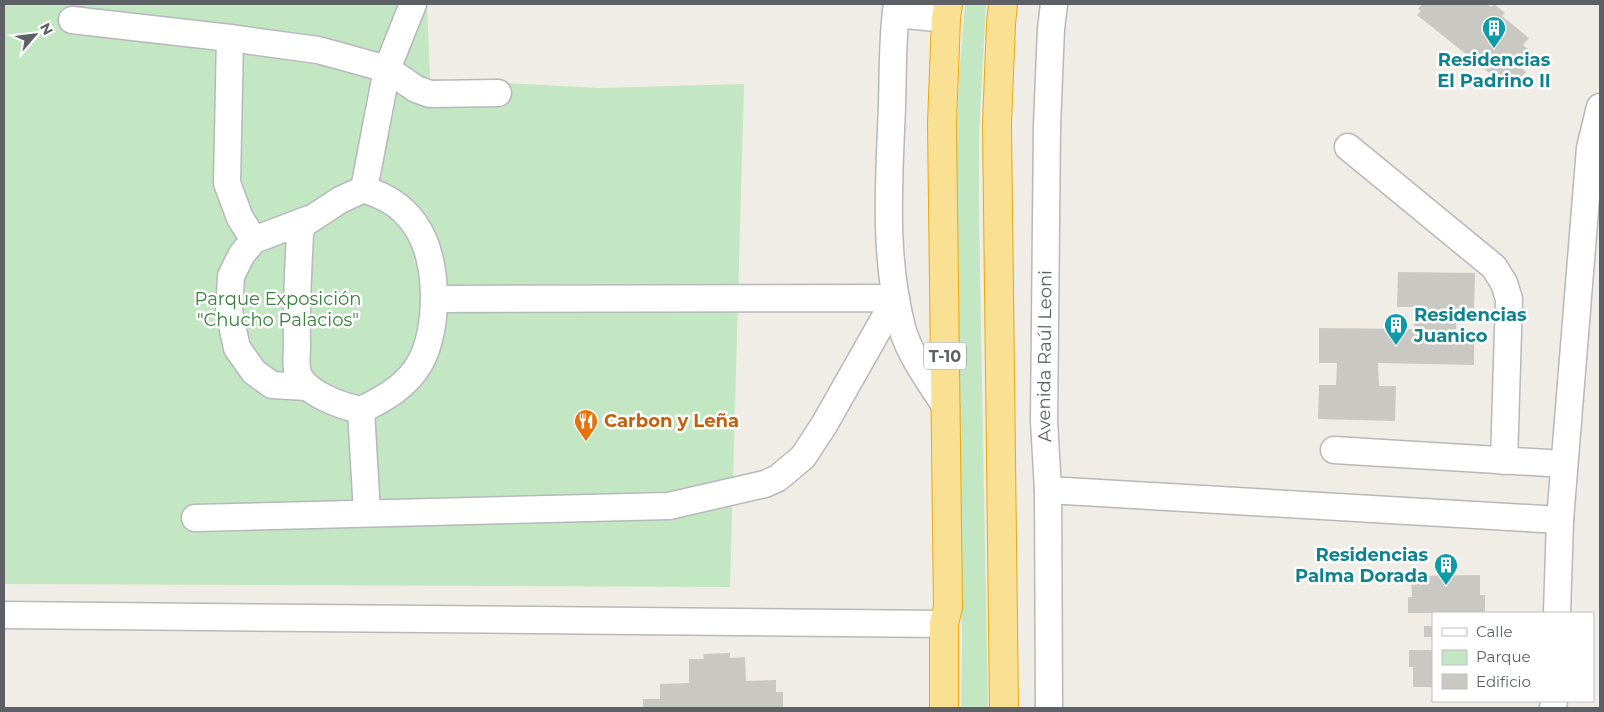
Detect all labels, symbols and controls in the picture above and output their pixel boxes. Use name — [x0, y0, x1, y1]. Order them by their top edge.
north arrow — [10, 10, 60, 60]
building icon: Residencias El Padrino II — [1481, 15, 1507, 49]
text: N — [36, 20, 57, 38]
place label: Residencias El Padrino II — [1437, 49, 1551, 92]
street label: Avenida Raúl Leoni — [1033, 270, 1057, 443]
park label: Parque Exposición "Chucho Palacios" — [195, 288, 361, 331]
place label: Residencias Juanico — [1413, 304, 1527, 347]
building icon: Residencias Juanico — [1383, 312, 1409, 346]
road number: T-10 — [924, 342, 966, 370]
restaurant icon: Carbon y Leña — [573, 408, 599, 442]
place label: Carbon y Leña — [604, 410, 739, 432]
place label: Residencias Palma Dorada — [1295, 544, 1428, 587]
building icon: Residencias Palma Dorada — [1433, 552, 1459, 586]
legend — [1432, 612, 1594, 702]
text: Calle — [1476, 622, 1513, 641]
text: Parque — [1476, 647, 1531, 666]
text: Edificio — [1476, 672, 1531, 691]

